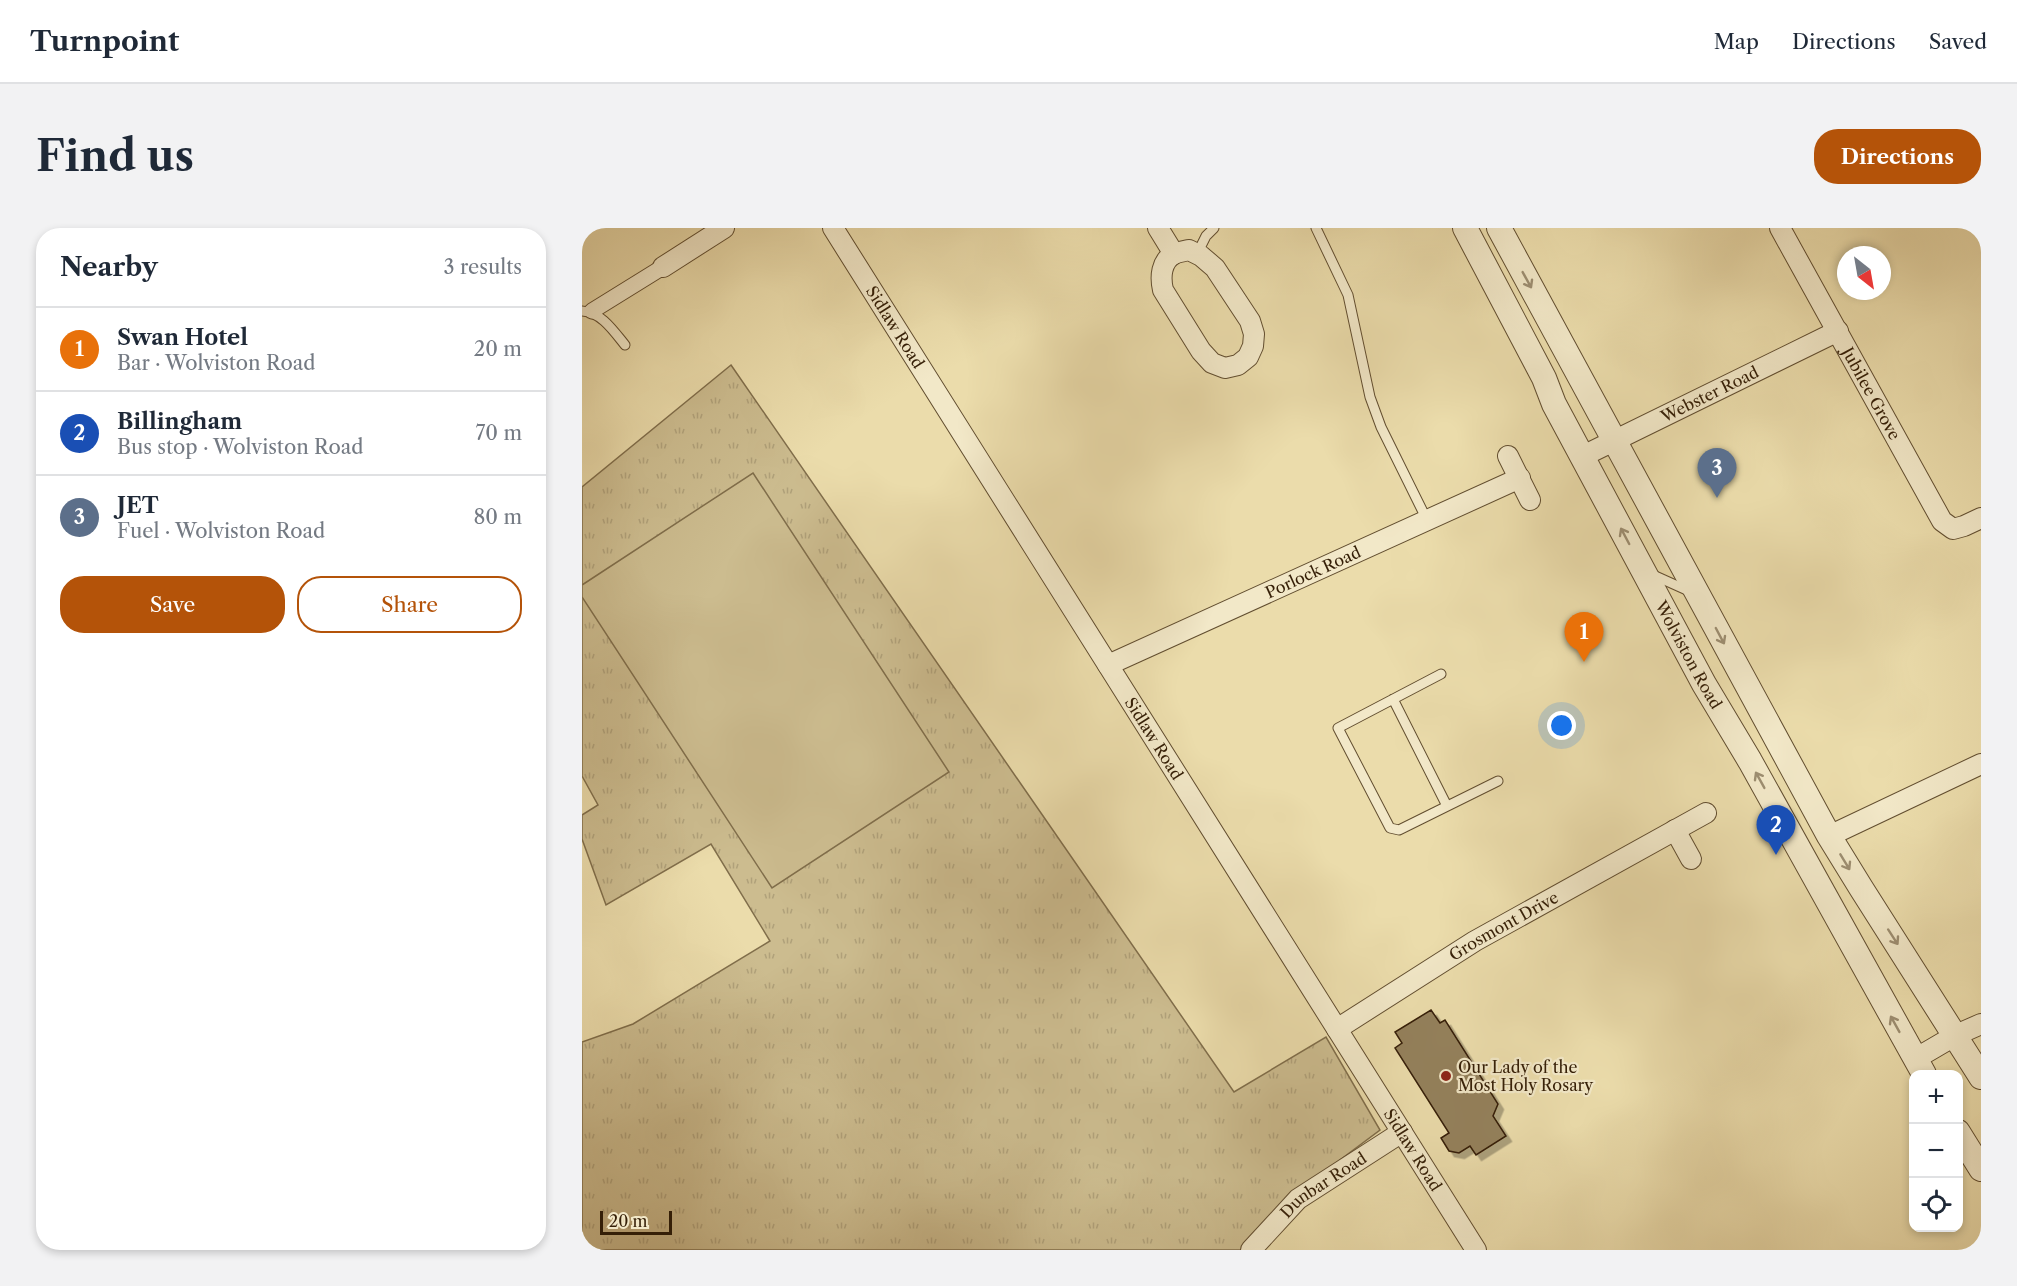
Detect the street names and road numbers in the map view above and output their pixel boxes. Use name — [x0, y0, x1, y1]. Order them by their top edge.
street label: Sidlaw Road — [862, 282, 929, 372]
street label: Jubilee Grove — [1836, 341, 1905, 443]
street label: Webster Road — [1656, 361, 1762, 427]
street label: Porlock Road — [1262, 542, 1364, 602]
street label: Wolviston Road — [1651, 596, 1727, 713]
street label: Sidlaw Road — [1121, 693, 1188, 784]
street label: Grosmont Drive — [1445, 887, 1562, 965]
street label: Sidlaw Road — [1380, 1105, 1446, 1195]
street label: Dunbar Road — [1276, 1148, 1370, 1222]

